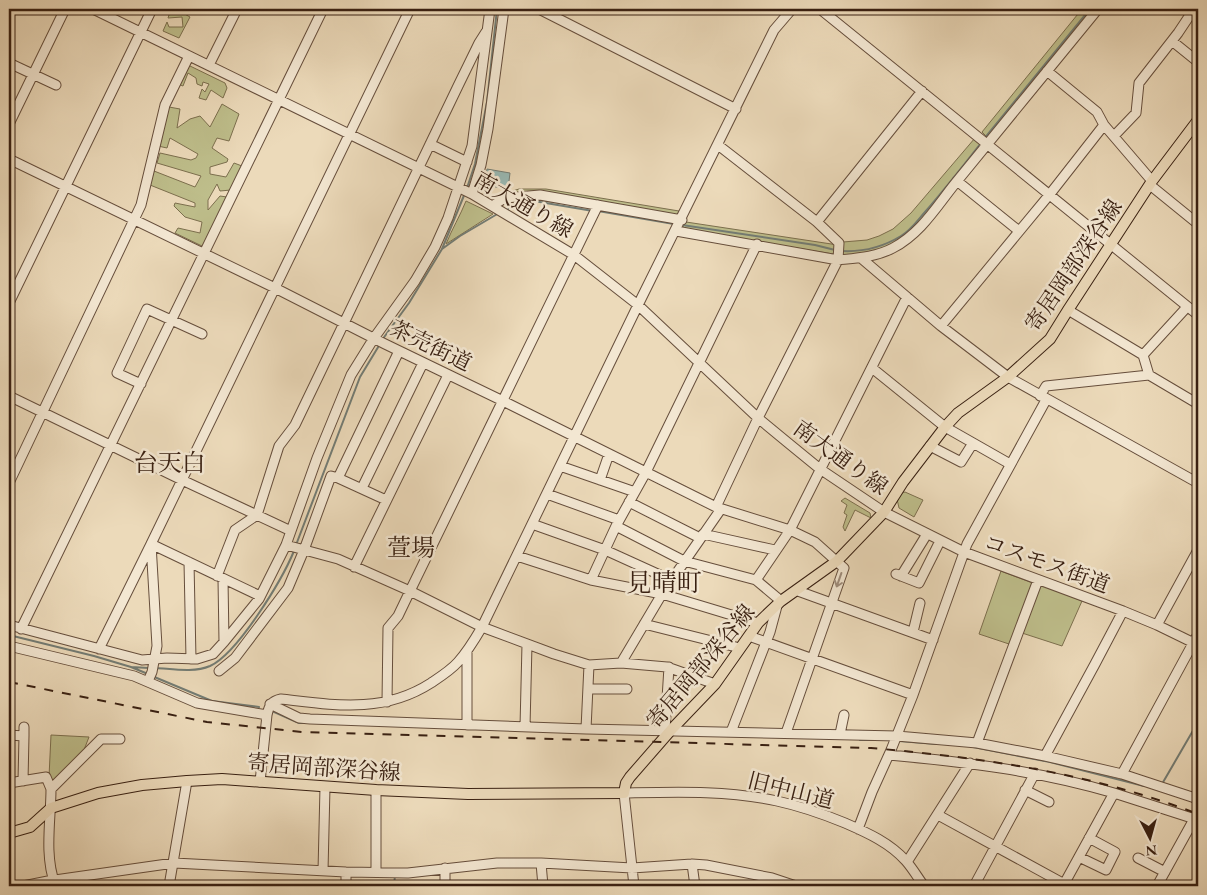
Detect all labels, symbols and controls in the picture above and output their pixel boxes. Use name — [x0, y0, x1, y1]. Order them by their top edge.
street label: 南大通り線 — [469, 164, 579, 244]
street label: 寄居岡部深谷線 — [1018, 193, 1128, 337]
street label: 茶売街道 — [385, 313, 477, 378]
street label: 南大通り線 — [788, 413, 894, 501]
district label: 台天白 — [134, 447, 206, 478]
street label: コスモス街道 — [980, 527, 1114, 600]
district label: 萱場 — [387, 532, 435, 563]
district label: 見晴町 — [626, 566, 702, 598]
one-way arrow — [834, 572, 843, 588]
street label: 寄居岡部深谷線 — [640, 598, 761, 735]
street label: 寄居岡部深谷線 — [246, 748, 402, 787]
street label: 旧中山道 — [745, 766, 837, 815]
north arrow — [1124, 812, 1174, 862]
text: N — [1144, 841, 1158, 861]

